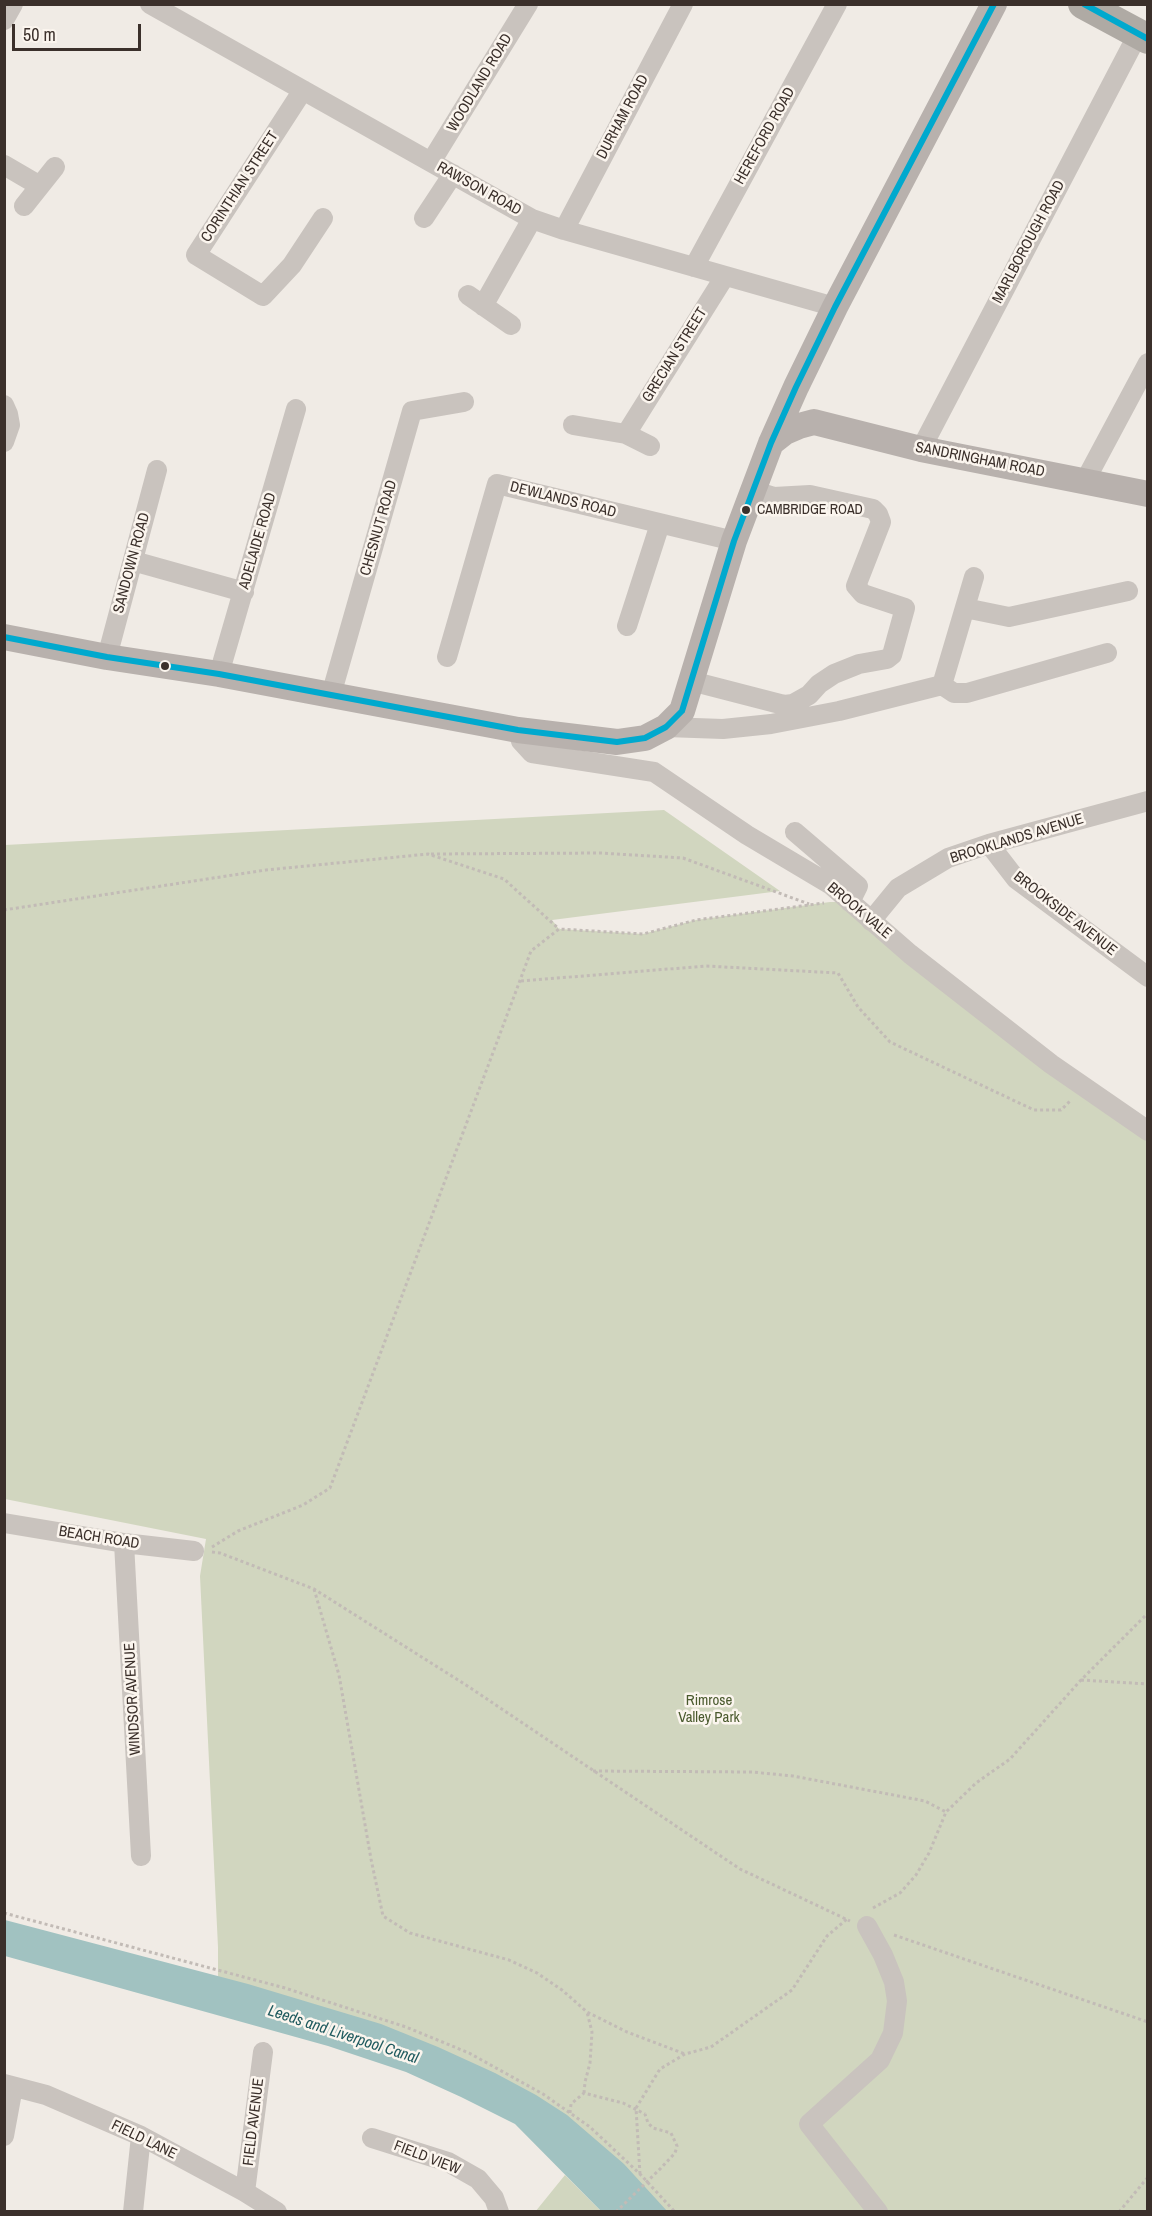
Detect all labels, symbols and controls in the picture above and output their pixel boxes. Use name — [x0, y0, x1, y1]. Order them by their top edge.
scale bar — [15, 12, 144, 50]
text: 50 m — [23, 22, 56, 47]
street label: WOODLAND ROAD — [444, 31, 516, 135]
street label: DURHAM ROAD — [593, 72, 653, 162]
street label: HEREFORD ROAD — [731, 84, 799, 188]
street label: CORINTHIAN STREET — [197, 128, 283, 246]
street label: RAWSON ROAD — [434, 158, 524, 220]
street label: MARLBOROUGH ROAD — [989, 177, 1069, 307]
street label: GRECIAN STREET — [639, 304, 711, 406]
street label: SANDRINGHAM ROAD — [914, 439, 1046, 481]
street label: CHESNUT ROAD — [357, 478, 401, 578]
street label: DEWLANDS ROAD — [508, 478, 618, 522]
street label: ADELAIDE ROAD — [236, 491, 280, 591]
place label: CAMBRIDGE ROAD — [757, 502, 863, 518]
marker: CAMBRIDGE ROAD — [740, 504, 752, 516]
street label: SANDOWN ROAD — [110, 511, 154, 615]
unlabelled marker — [159, 660, 171, 672]
street label: BROOKLANDS AVENUE — [948, 810, 1086, 868]
street label: BROOKSIDE AVENUE — [1010, 868, 1120, 960]
street label: BROOK VALE — [823, 879, 895, 943]
street label: BEACH ROAD — [57, 1523, 141, 1553]
street label: WINDSOR AVENUE — [121, 1642, 145, 1756]
park label: Rimrose Valley Park — [678, 1692, 740, 1727]
water label: Leeds and Liverpool Canal — [265, 2002, 421, 2068]
street label: FIELD AVENUE — [240, 2077, 268, 2167]
street label: FIELD LANE — [108, 2116, 180, 2164]
street label: FIELD VIEW — [391, 2137, 463, 2179]

